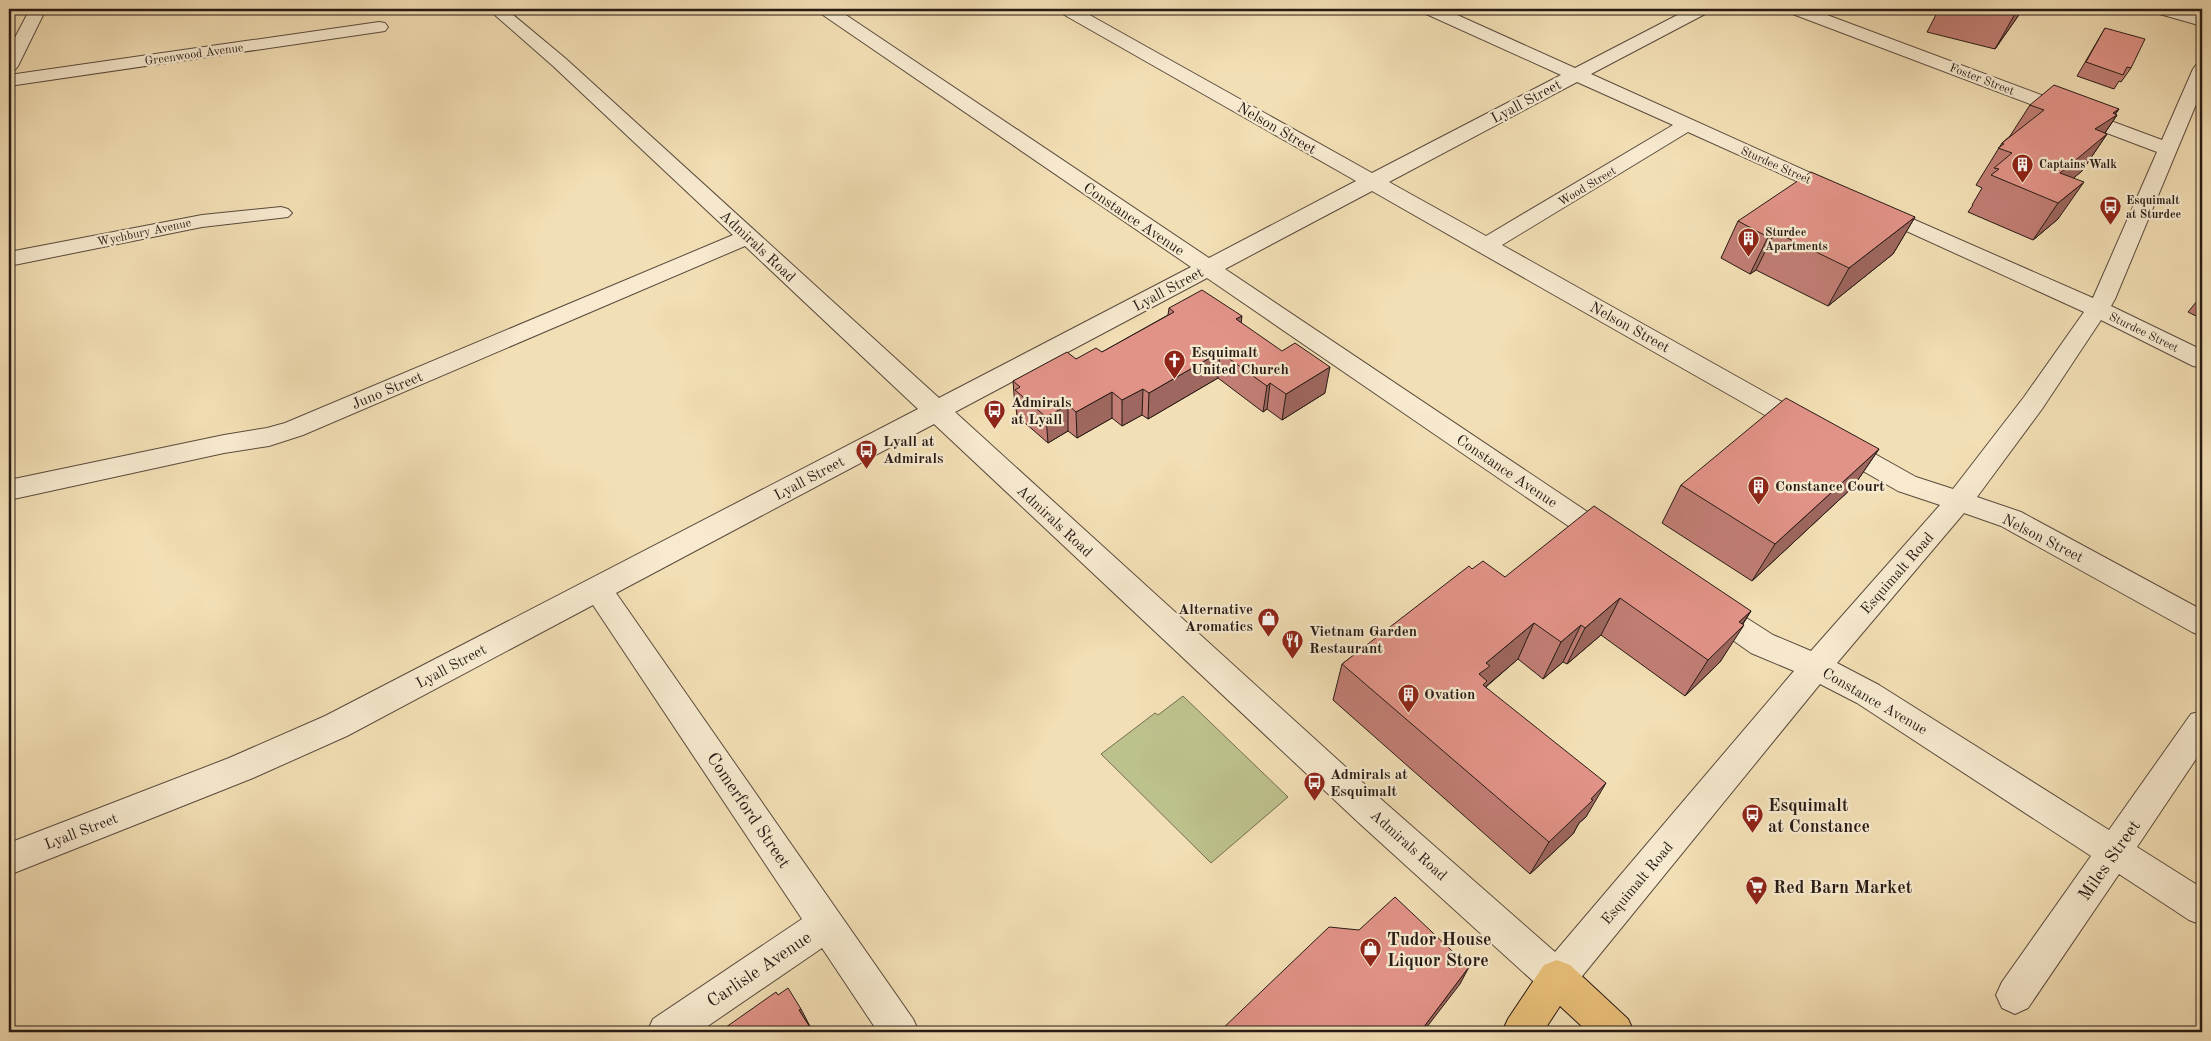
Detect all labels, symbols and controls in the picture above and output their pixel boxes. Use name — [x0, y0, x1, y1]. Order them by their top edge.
street label: Greenwood Avenue — [144, 42, 245, 68]
street label: Foster Street — [1948, 62, 2016, 98]
street label: Lyall Street — [1489, 78, 1564, 127]
street label: Nelson Street — [1234, 101, 1318, 158]
street label: Sturdee Street — [1739, 145, 1812, 187]
building icon: Captains Walk — [2011, 152, 2035, 183]
place label: Captains Walk — [2039, 159, 2117, 171]
street label: Wood Street — [1557, 165, 1618, 209]
street label: Constance Avenue — [1080, 181, 1186, 260]
bus stop icon: Esquimalt at Sturdee — [2098, 195, 2122, 226]
place label: Esquimalt at Sturdee — [2126, 195, 2182, 221]
street label: Admirals Road — [716, 209, 798, 286]
street label: Wychbury Avenue — [96, 217, 193, 249]
building icon: Sturdee Apartments — [1737, 227, 1761, 258]
place label: Sturdee Apartments — [1765, 227, 1828, 253]
street label: Lyall Street — [1131, 266, 1206, 315]
street label: Nelson Street — [1587, 300, 1672, 356]
street label: Sturdee Street — [2107, 311, 2180, 355]
place label: Esquimalt United Church — [1191, 346, 1289, 378]
church icon: Esquimalt United Church — [1163, 349, 1187, 380]
street label: Juno Street — [350, 370, 425, 413]
place label: Admirals at Lyall — [1011, 396, 1071, 428]
bus stop icon: Admirals at Lyall — [983, 399, 1007, 430]
street label: Constance Avenue — [1453, 433, 1559, 512]
place label: Lyall at Admirals — [883, 435, 943, 467]
bus stop icon: Lyall at Admirals — [855, 438, 879, 469]
street label: Lyall Street — [772, 455, 847, 504]
building icon: Constance Court — [1747, 474, 1771, 505]
place label: Constance Court — [1775, 480, 1885, 495]
street label: Admirals Road — [1013, 484, 1095, 561]
street label: Nelson Street — [1999, 513, 2085, 566]
street label: Esquimalt Road — [1859, 530, 1938, 618]
place label: Alternative Aromatics — [1178, 603, 1253, 635]
shop icon: Alternative Aromatics — [1257, 606, 1281, 637]
place label: Vietnam Garden Restaurant — [1309, 625, 1417, 657]
restaurant icon: Vietnam Garden Restaurant — [1281, 628, 1305, 659]
street label: Lyall Street — [414, 643, 489, 692]
street label: Constance Avenue — [1819, 666, 1929, 738]
building icon: Ovation — [1396, 682, 1420, 713]
place label: Ovation — [1424, 688, 1475, 703]
street label: Comerford Street — [703, 749, 793, 872]
place label: Admirals at Esquimalt — [1330, 768, 1408, 800]
bus stop icon: Admirals at Esquimalt — [1302, 771, 1326, 802]
place label: Esquimalt at Constance — [1768, 797, 1870, 836]
bus stop icon: Esquimalt at Constance — [1740, 803, 1764, 834]
street label: Admirals Road — [1367, 808, 1449, 884]
street label: Lyall Street — [43, 812, 120, 853]
street label: Miles Street — [2076, 817, 2144, 904]
street label: Esquimalt Road — [1599, 840, 1677, 928]
supermarket icon: Red Barn Market — [1745, 875, 1769, 906]
place label: Red Barn Market — [1773, 879, 1913, 897]
street label: Carlisle Avenue — [704, 928, 815, 1011]
place label: Tudor House Liquor Store — [1387, 931, 1491, 970]
shop icon: Tudor House Liquor Store — [1359, 937, 1383, 968]

